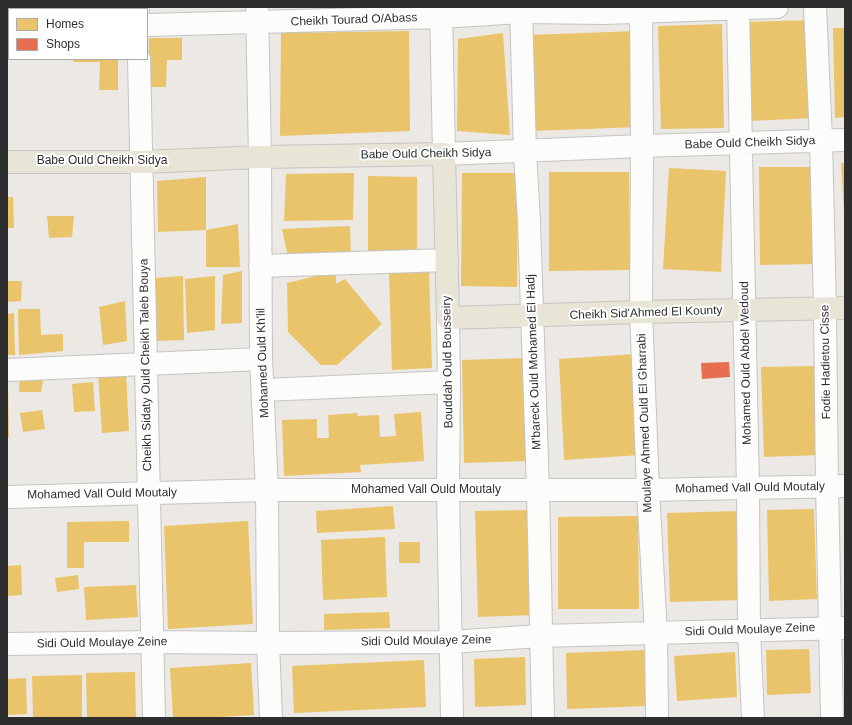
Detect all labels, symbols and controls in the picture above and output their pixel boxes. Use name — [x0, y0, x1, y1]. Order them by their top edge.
legend — [8, 8, 148, 60]
street label: Cheikh Tourad O/Abass — [290, 11, 418, 29]
text: Homes — [46, 17, 84, 31]
text: Shops — [46, 37, 80, 51]
street label: Babe Ould Cheikh Sidya — [684, 134, 816, 152]
street label: Babe Ould Cheikh Sidya — [361, 146, 491, 162]
street label: Babe Ould Cheikh Sidya — [37, 154, 167, 168]
street label: Cheikh Sidaty Ould Cheikh Taleb Bouya — [137, 258, 155, 472]
street label: M'bareck Ould Mohamed El Hadj — [524, 274, 544, 450]
street label: Mohamed Ould Abdel Wedoud — [737, 281, 755, 445]
street label: Bouddah Ould Bousseiry — [440, 296, 456, 428]
street label: Cheikh Sid'Ahmed El Kounty — [569, 303, 723, 323]
street label: Fodie Hadietou Cisse — [818, 305, 834, 419]
street label: Mohamed Ould Kh'lil — [254, 308, 272, 418]
street label: Moulaye Ahmed Ould El Gharrabi — [635, 333, 655, 513]
street label: Mohamed Vall Ould Moutaly — [675, 479, 825, 497]
street label: Mohamed Vall Ould Moutaly — [351, 483, 501, 497]
street label: Mohamed Vall Ould Moutaly — [27, 485, 177, 503]
street label: Sidi Ould Moulaye Zeine — [684, 621, 816, 639]
street label: Sidi Ould Moulaye Zeine — [361, 633, 491, 649]
street label: Sidi Ould Moulaye Zeine — [37, 635, 167, 651]

